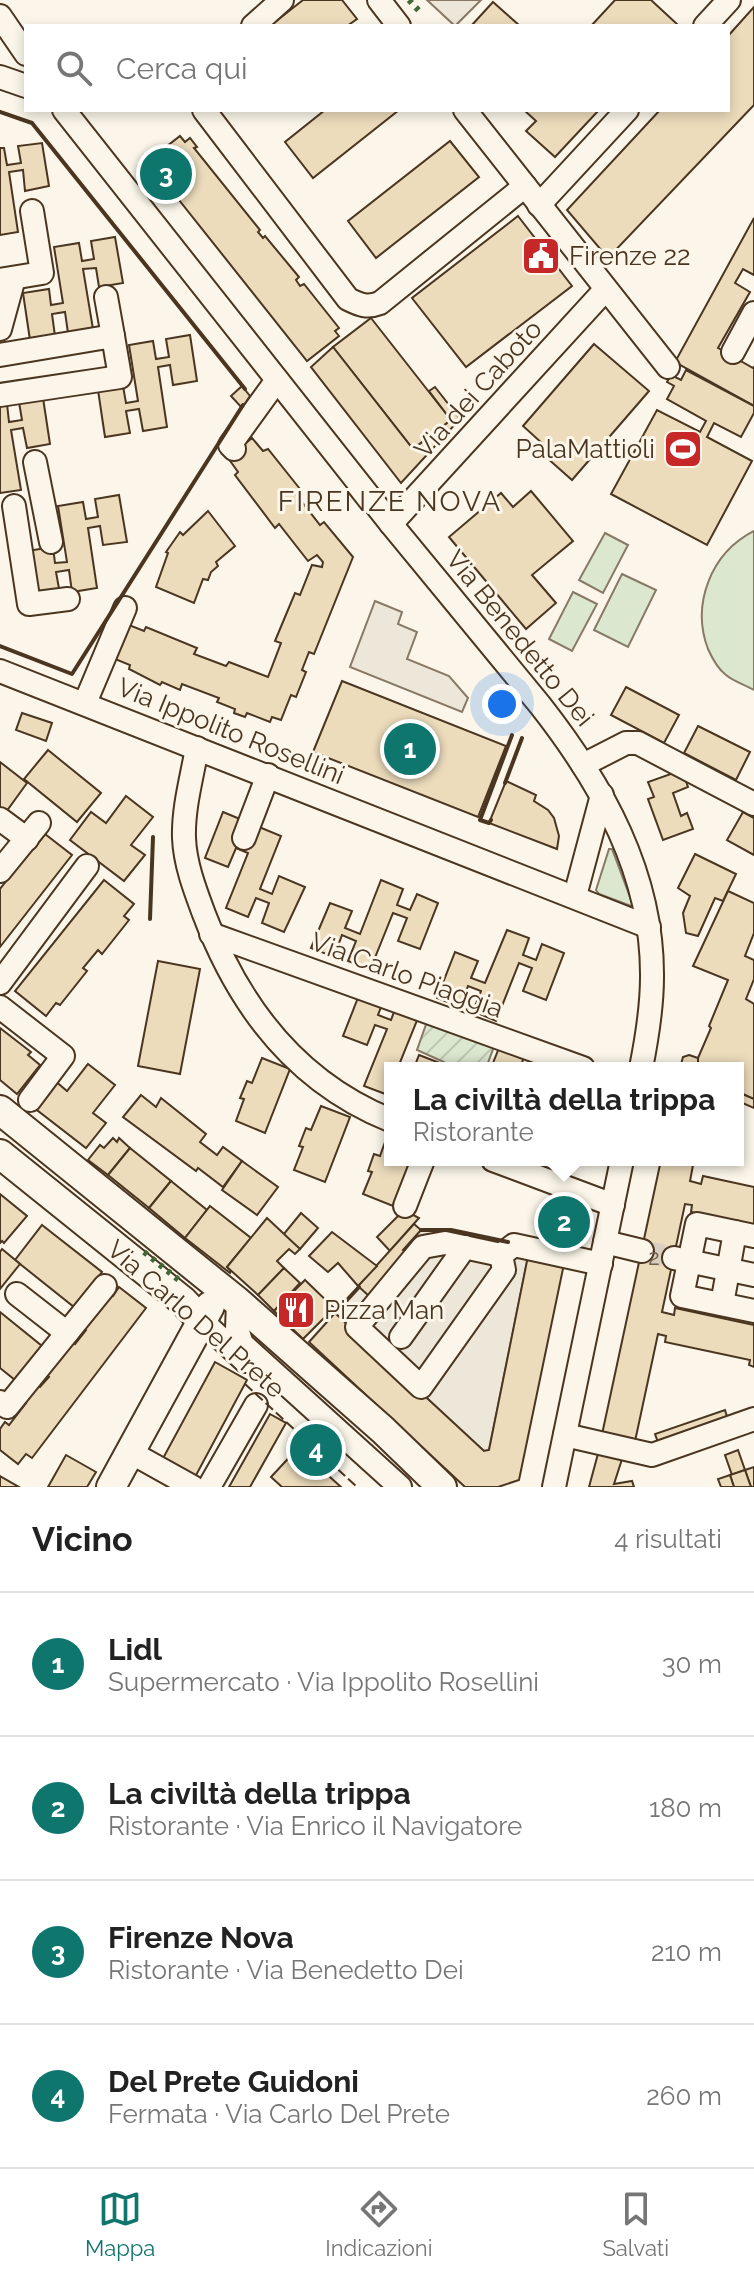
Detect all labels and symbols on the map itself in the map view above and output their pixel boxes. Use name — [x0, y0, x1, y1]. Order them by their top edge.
pin: 3 — [140, 144, 192, 204]
public building icon: Firenze 22 — [520, 235, 562, 277]
place label: Firenze 22 — [569, 241, 691, 271]
street label: Via dei Caboto — [408, 314, 548, 464]
sports icon: PalaMattioli — [662, 428, 704, 470]
place label: PalaMattioli — [516, 434, 655, 464]
district label: FIRENZE NOVA — [278, 485, 502, 518]
street label: Via Benedetto Dei — [440, 544, 600, 732]
street label: Via Ippolito Rosellini — [113, 672, 349, 790]
your location — [482, 684, 522, 724]
pin: 1 — [384, 719, 436, 779]
street label: Via Carlo Piaggia — [307, 926, 507, 1024]
pin: 2 — [538, 1192, 590, 1252]
street label: Via Carlo Del Prete — [101, 1234, 291, 1404]
house number: 2 — [648, 1244, 660, 1270]
restaurant icon: Pizza Man — [275, 1289, 317, 1331]
place label: Pizza Man — [324, 1295, 444, 1325]
pin: 4 — [290, 1420, 342, 1480]

